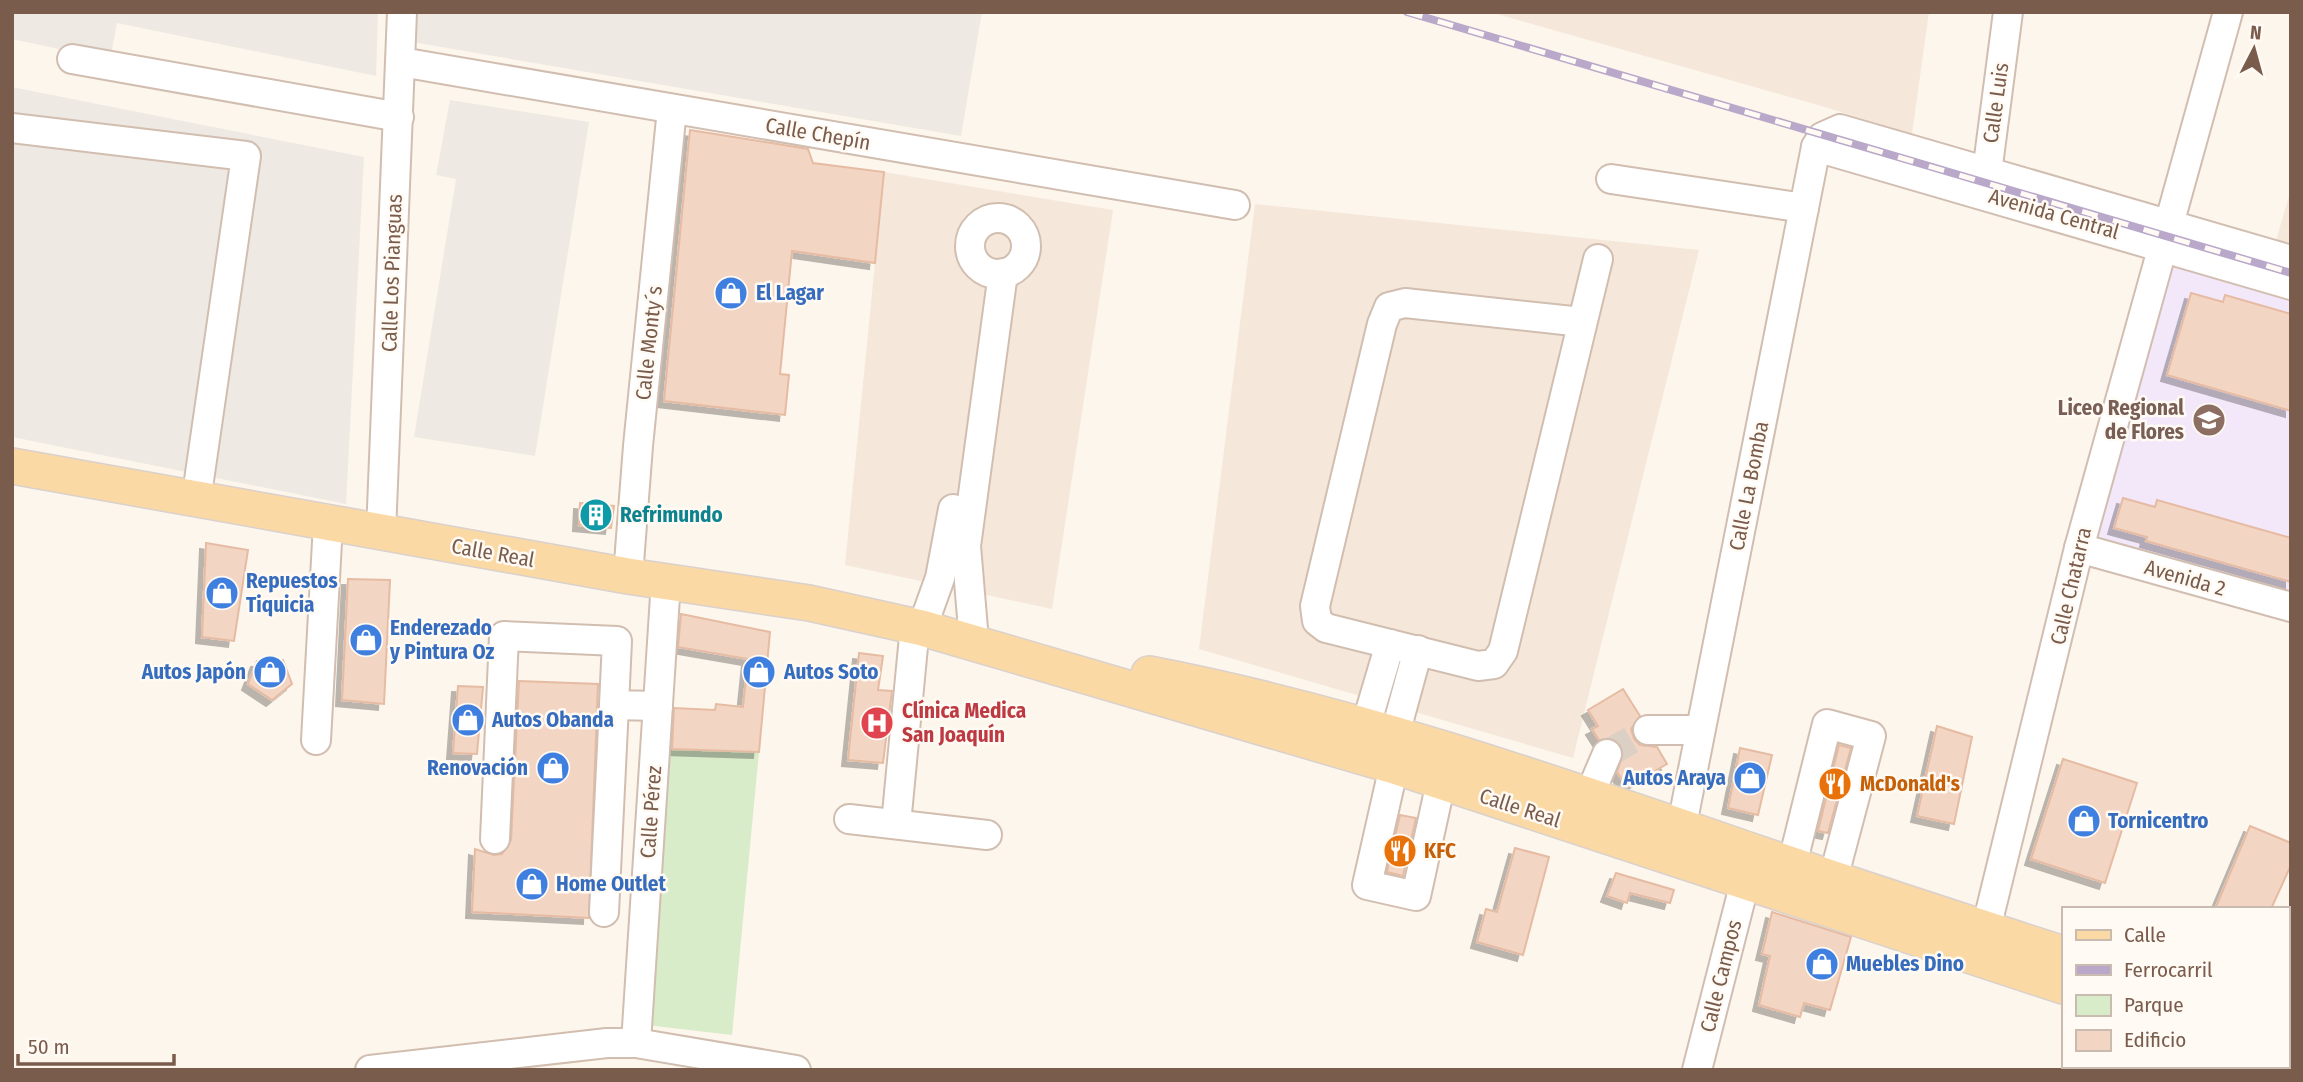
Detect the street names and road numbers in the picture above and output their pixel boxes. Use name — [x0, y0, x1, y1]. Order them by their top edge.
street label: Calle Luis — [1977, 61, 2015, 145]
street label: Calle Chepín — [763, 112, 873, 156]
street label: Avenida Central — [1986, 183, 2123, 245]
street label: Calle Los Pianguas — [376, 194, 408, 352]
street label: Calle Monty´s — [630, 285, 668, 401]
street label: Calle La Bomba — [1724, 419, 1774, 553]
street label: Calle Chatarra — [2045, 525, 2097, 647]
street label: Calle Real — [449, 533, 537, 573]
street label: Avenida 2 — [2142, 554, 2228, 602]
street label: Calle Pérez — [635, 765, 667, 859]
street label: Calle Real — [1476, 783, 1564, 833]
street label: Calle Campos — [1694, 917, 1748, 1035]

